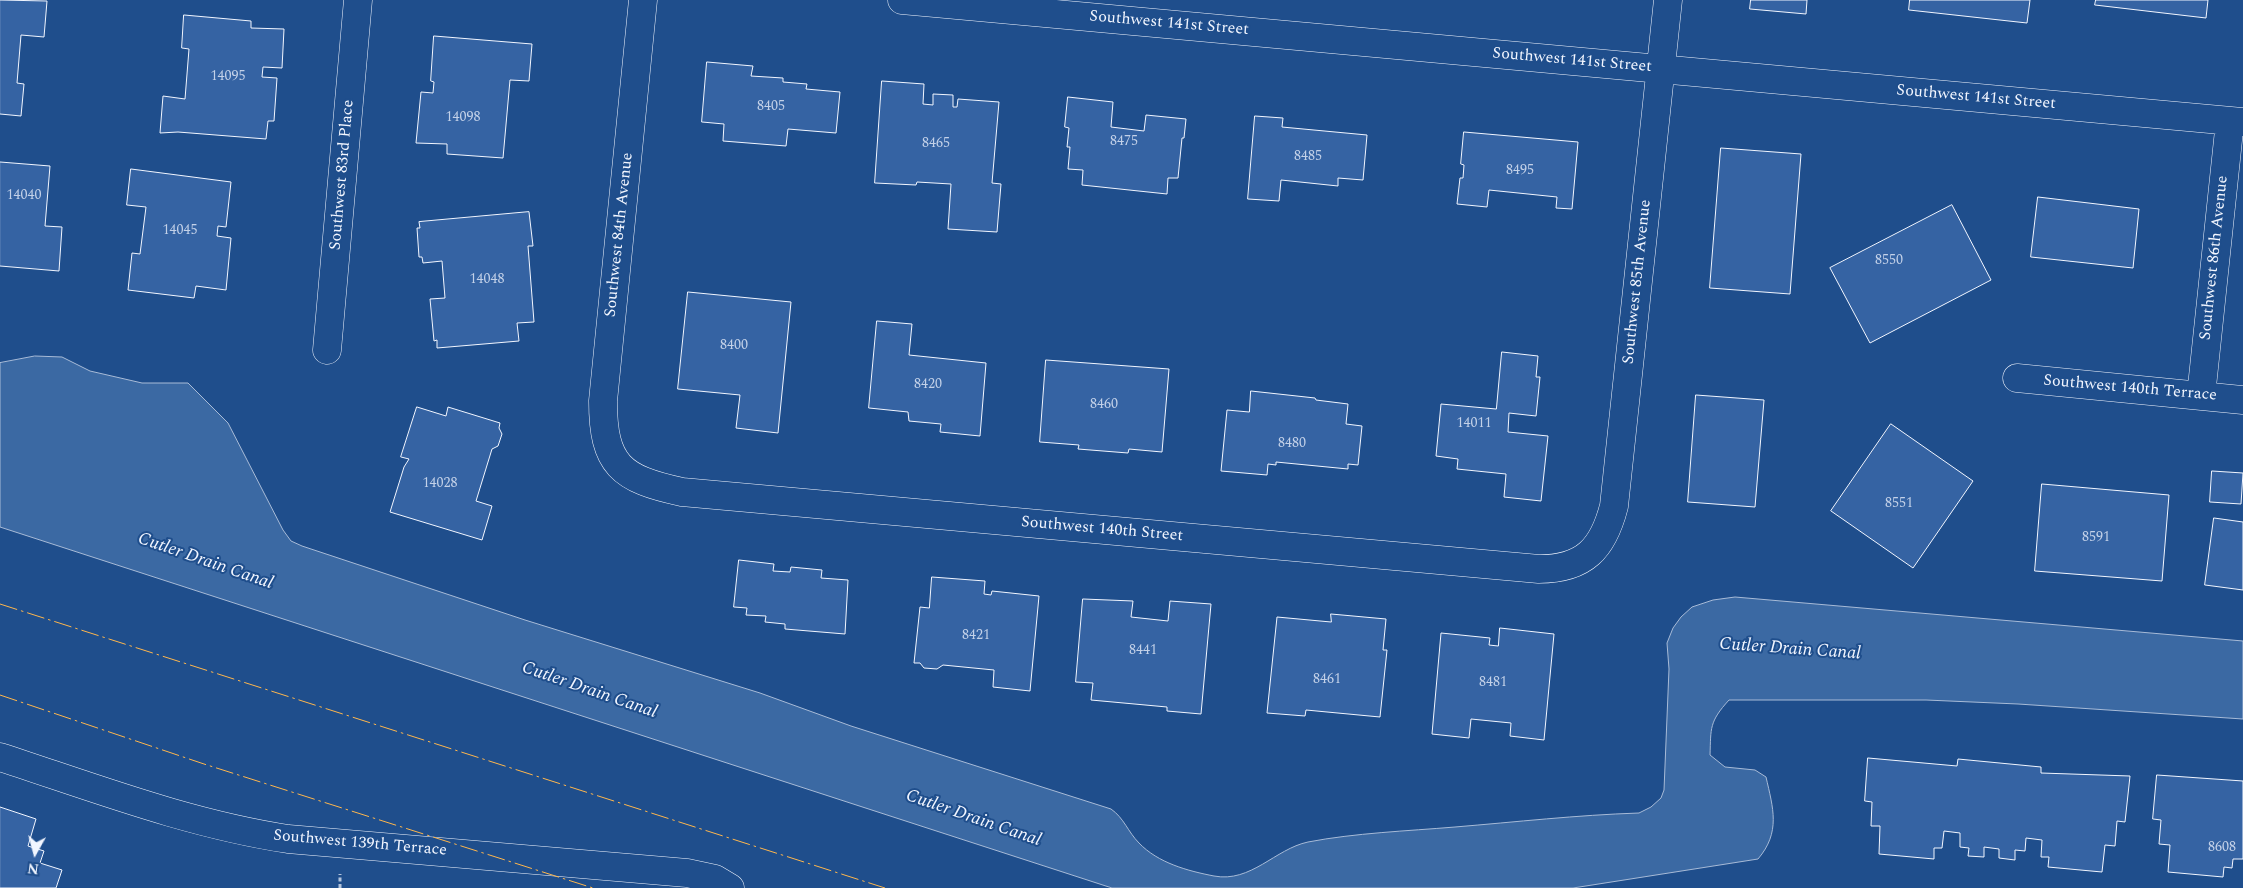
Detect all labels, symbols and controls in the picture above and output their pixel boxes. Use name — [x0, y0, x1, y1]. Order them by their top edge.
street label: Southwest 141st Street — [1089, 7, 1249, 41]
street label: Southwest 141st Street — [1492, 44, 1652, 78]
house number: 14095 — [211, 69, 245, 85]
street label: Southwest 141st Street — [1896, 81, 2056, 115]
street label: Southwest 83rd Place — [327, 99, 359, 251]
house number: 8405 — [757, 99, 785, 115]
house number: 14098 — [446, 110, 480, 126]
house number: 8475 — [1110, 134, 1138, 150]
house number: 8465 — [922, 136, 950, 152]
house number: 8485 — [1294, 149, 1322, 165]
street label: Southwest 84th Avenue — [602, 152, 638, 318]
house number: 8495 — [1506, 163, 1534, 179]
street label: Southwest 86th Avenue — [2197, 175, 2233, 341]
house number: 14040 — [7, 188, 41, 204]
street label: Southwest 85th Avenue — [1620, 199, 1656, 365]
house number: 14045 — [163, 223, 197, 239]
house number: 8550 — [1875, 253, 1903, 269]
house number: 14048 — [470, 272, 504, 288]
house number: 8400 — [720, 338, 748, 354]
street label: Southwest 140th Terrace — [2042, 372, 2218, 406]
house number: 8420 — [914, 377, 942, 393]
house number: 8460 — [1090, 397, 1118, 413]
house number: 14011 — [1457, 416, 1491, 432]
house number: 8480 — [1278, 436, 1306, 452]
house number: 14028 — [423, 476, 457, 492]
house number: 8551 — [1885, 496, 1913, 512]
street label: Southwest 140th Street — [1020, 513, 1184, 547]
water label: Cutler Drain Canal — [135, 529, 275, 595]
house number: 8591 — [2082, 530, 2110, 546]
house number: 8421 — [962, 628, 990, 644]
water label: Cutler Drain Canal — [1719, 634, 1861, 666]
house number: 8441 — [1129, 643, 1157, 659]
water label: Cutler Drain Canal — [519, 658, 659, 724]
house number: 8461 — [1313, 672, 1341, 688]
house number: 8481 — [1479, 675, 1507, 691]
water label: Cutler Drain Canal — [903, 786, 1043, 852]
street label: Southwest 139th Terrace — [272, 827, 448, 861]
north arrow — [10, 828, 60, 878]
house number: 8608 — [2208, 840, 2236, 856]
text: N — [26, 857, 40, 880]

